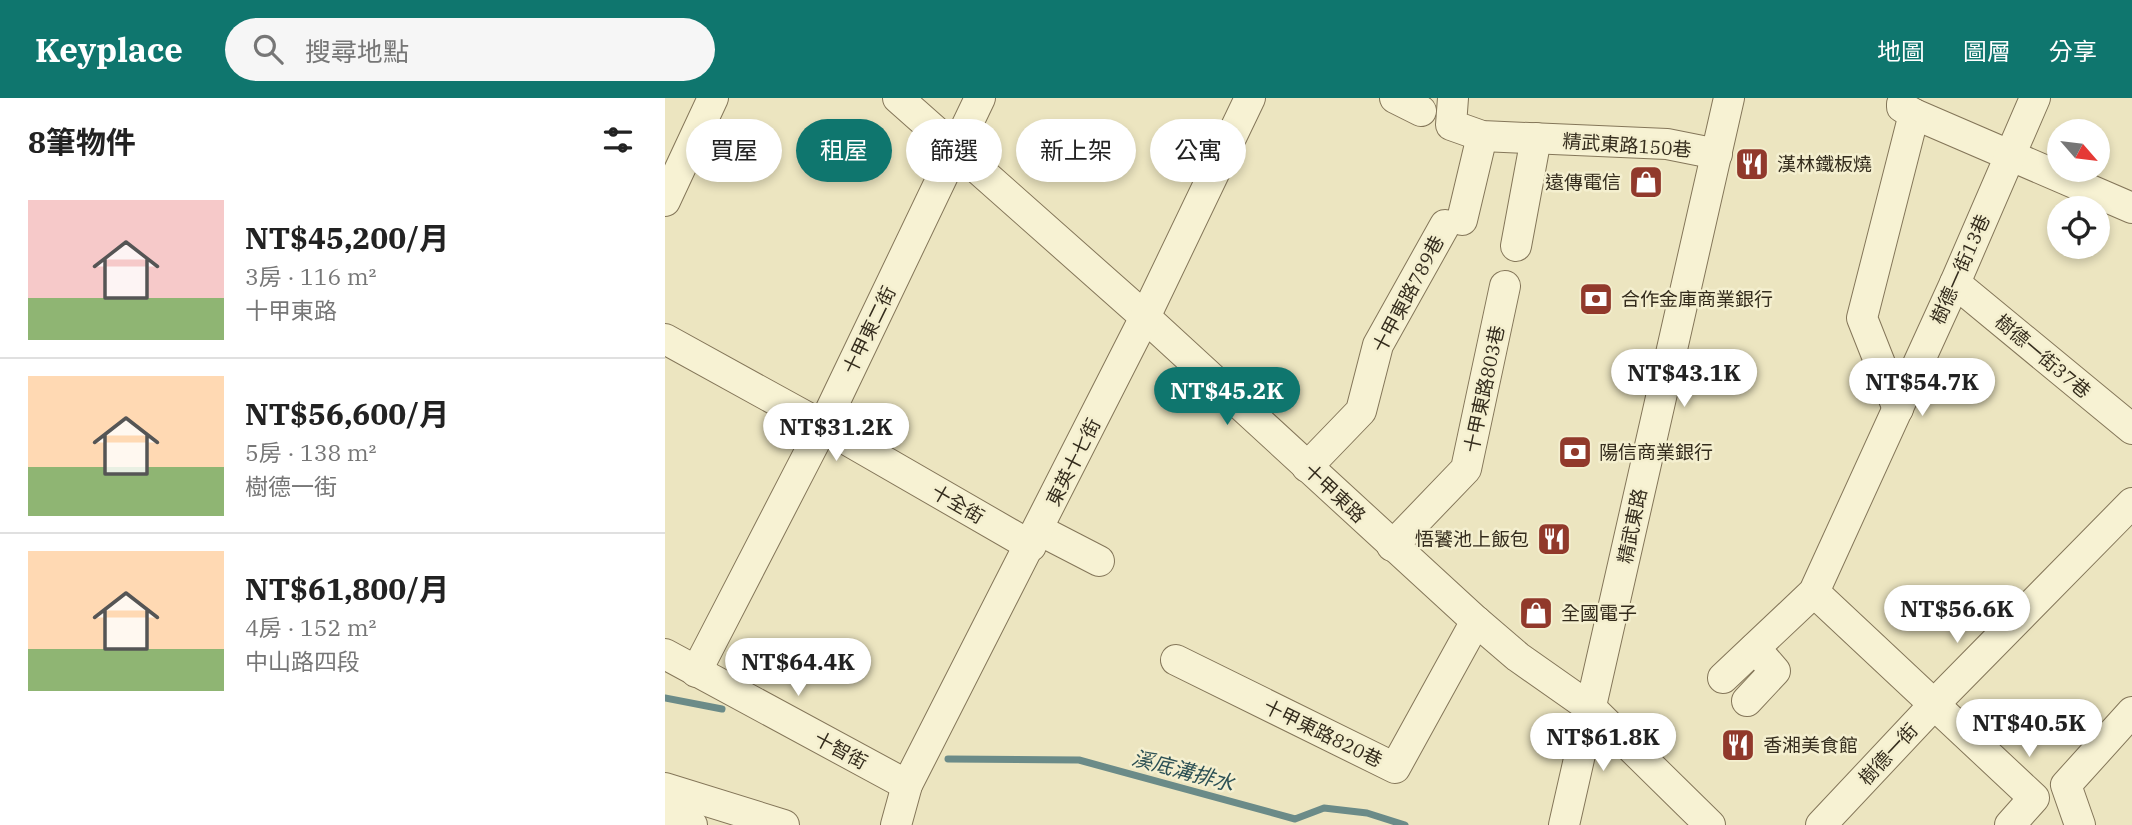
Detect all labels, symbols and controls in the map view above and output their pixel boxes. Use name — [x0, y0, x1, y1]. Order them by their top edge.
search box — [225, 18, 715, 81]
text: Keyplace — [35, 28, 183, 71]
icon: search — [249, 30, 287, 68]
text: 搜尋地點 — [305, 34, 409, 68]
text: 地圖 — [1877, 35, 1925, 67]
text: 圖層 — [1963, 35, 2011, 67]
text: 分享 — [2049, 35, 2097, 67]
chip: 買屋 — [686, 119, 782, 182]
chip: 租屋 — [796, 119, 892, 182]
chip: 篩選 — [906, 119, 1002, 182]
chip: 新上架 — [1016, 119, 1136, 182]
chip: 公寓 — [1150, 119, 1246, 182]
north arrow — [2047, 119, 2111, 182]
map controls — [2047, 119, 2110, 259]
icon: filters — [599, 121, 637, 159]
text: 8筆物件 — [28, 122, 136, 161]
street label: 精武東路150巷 — [1562, 129, 1692, 161]
restaurant icon: 漢林鐵板燒 — [1733, 145, 1771, 183]
place label: 漢林鐵板燒 — [1777, 152, 1872, 176]
shop icon: 遠傳電信 — [1627, 163, 1665, 201]
place label: 遠傳電信 — [1545, 170, 1621, 194]
button: locate — [2047, 196, 2110, 259]
street label: 樹德一街13巷 — [1925, 210, 1995, 328]
text: NT$45,200/月 — [245, 218, 449, 257]
icon: home — [84, 228, 168, 312]
street label: 十甲東路789巷 — [1367, 231, 1449, 357]
text: 3房 · 116 m² — [245, 261, 377, 291]
bank icon: 合作金庫商業銀行 — [1577, 280, 1615, 318]
street label: 十甲東二街 — [837, 282, 901, 378]
place label: 合作金庫商業銀行 — [1621, 287, 1773, 311]
text: 十甲東路 — [245, 295, 337, 325]
street label: 樹德一街37巷 — [1990, 309, 2096, 403]
street label: 十甲東路803巷 — [1459, 323, 1509, 455]
pin: NT$43.1K — [1612, 350, 1756, 409]
text: NT$43.1K — [1627, 357, 1741, 387]
pin: NT$54.7K — [1850, 358, 1994, 418]
text: NT$54.7K — [1865, 366, 1979, 396]
pin: NT$45.2K — [1155, 368, 1299, 427]
text: NT$45.2K — [1170, 375, 1284, 405]
text: NT$56,600/月 — [245, 394, 449, 433]
icon: home — [84, 404, 168, 488]
pin: NT$31.2K — [764, 404, 908, 463]
text: NT$31.2K — [779, 411, 893, 441]
street label: 東英十七街 — [1041, 414, 1105, 510]
bank icon: 陽信商業銀行 — [1556, 433, 1594, 471]
text: 5房 · 138 m² — [245, 437, 377, 467]
place label: 陽信商業銀行 — [1599, 440, 1713, 464]
street label: 十甲東路 — [1299, 458, 1371, 528]
text: 樹德一街 — [245, 471, 337, 501]
street label: 十全街 — [927, 479, 989, 529]
street label: 精武東路 — [1612, 486, 1652, 566]
restaurant icon: 悟饕池上飯包 — [1535, 520, 1573, 558]
place label: 悟饕池上飯包 — [1415, 527, 1529, 551]
text: NT$61,800/月 — [245, 569, 449, 608]
icon: home — [84, 579, 168, 663]
pin: NT$56.6K — [1885, 586, 2029, 645]
text: NT$56.6K — [1900, 593, 2014, 623]
shop icon: 全國電子 — [1517, 594, 1555, 632]
place label: 全國電子 — [1561, 601, 1637, 625]
text: 4房 · 152 m² — [245, 612, 377, 642]
pin: NT$64.4K — [726, 638, 870, 698]
text: 中山路四段 — [245, 646, 360, 676]
text: NT$64.4K — [741, 646, 855, 676]
street label: 十甲東路820巷 — [1260, 694, 1386, 772]
pin: NT$40.5K — [1957, 700, 2101, 759]
text: NT$40.5K — [1972, 707, 2086, 737]
pin: NT$61.8K — [1531, 714, 1675, 773]
street label: 樹德一街 — [1853, 718, 1923, 790]
text: NT$61.8K — [1546, 721, 1660, 751]
street label: 十智街 — [810, 726, 872, 774]
restaurant icon: 香湘美食館 — [1719, 726, 1757, 764]
place label: 香湘美食館 — [1763, 733, 1858, 757]
water label: 溪底溝排水 — [1129, 743, 1239, 797]

